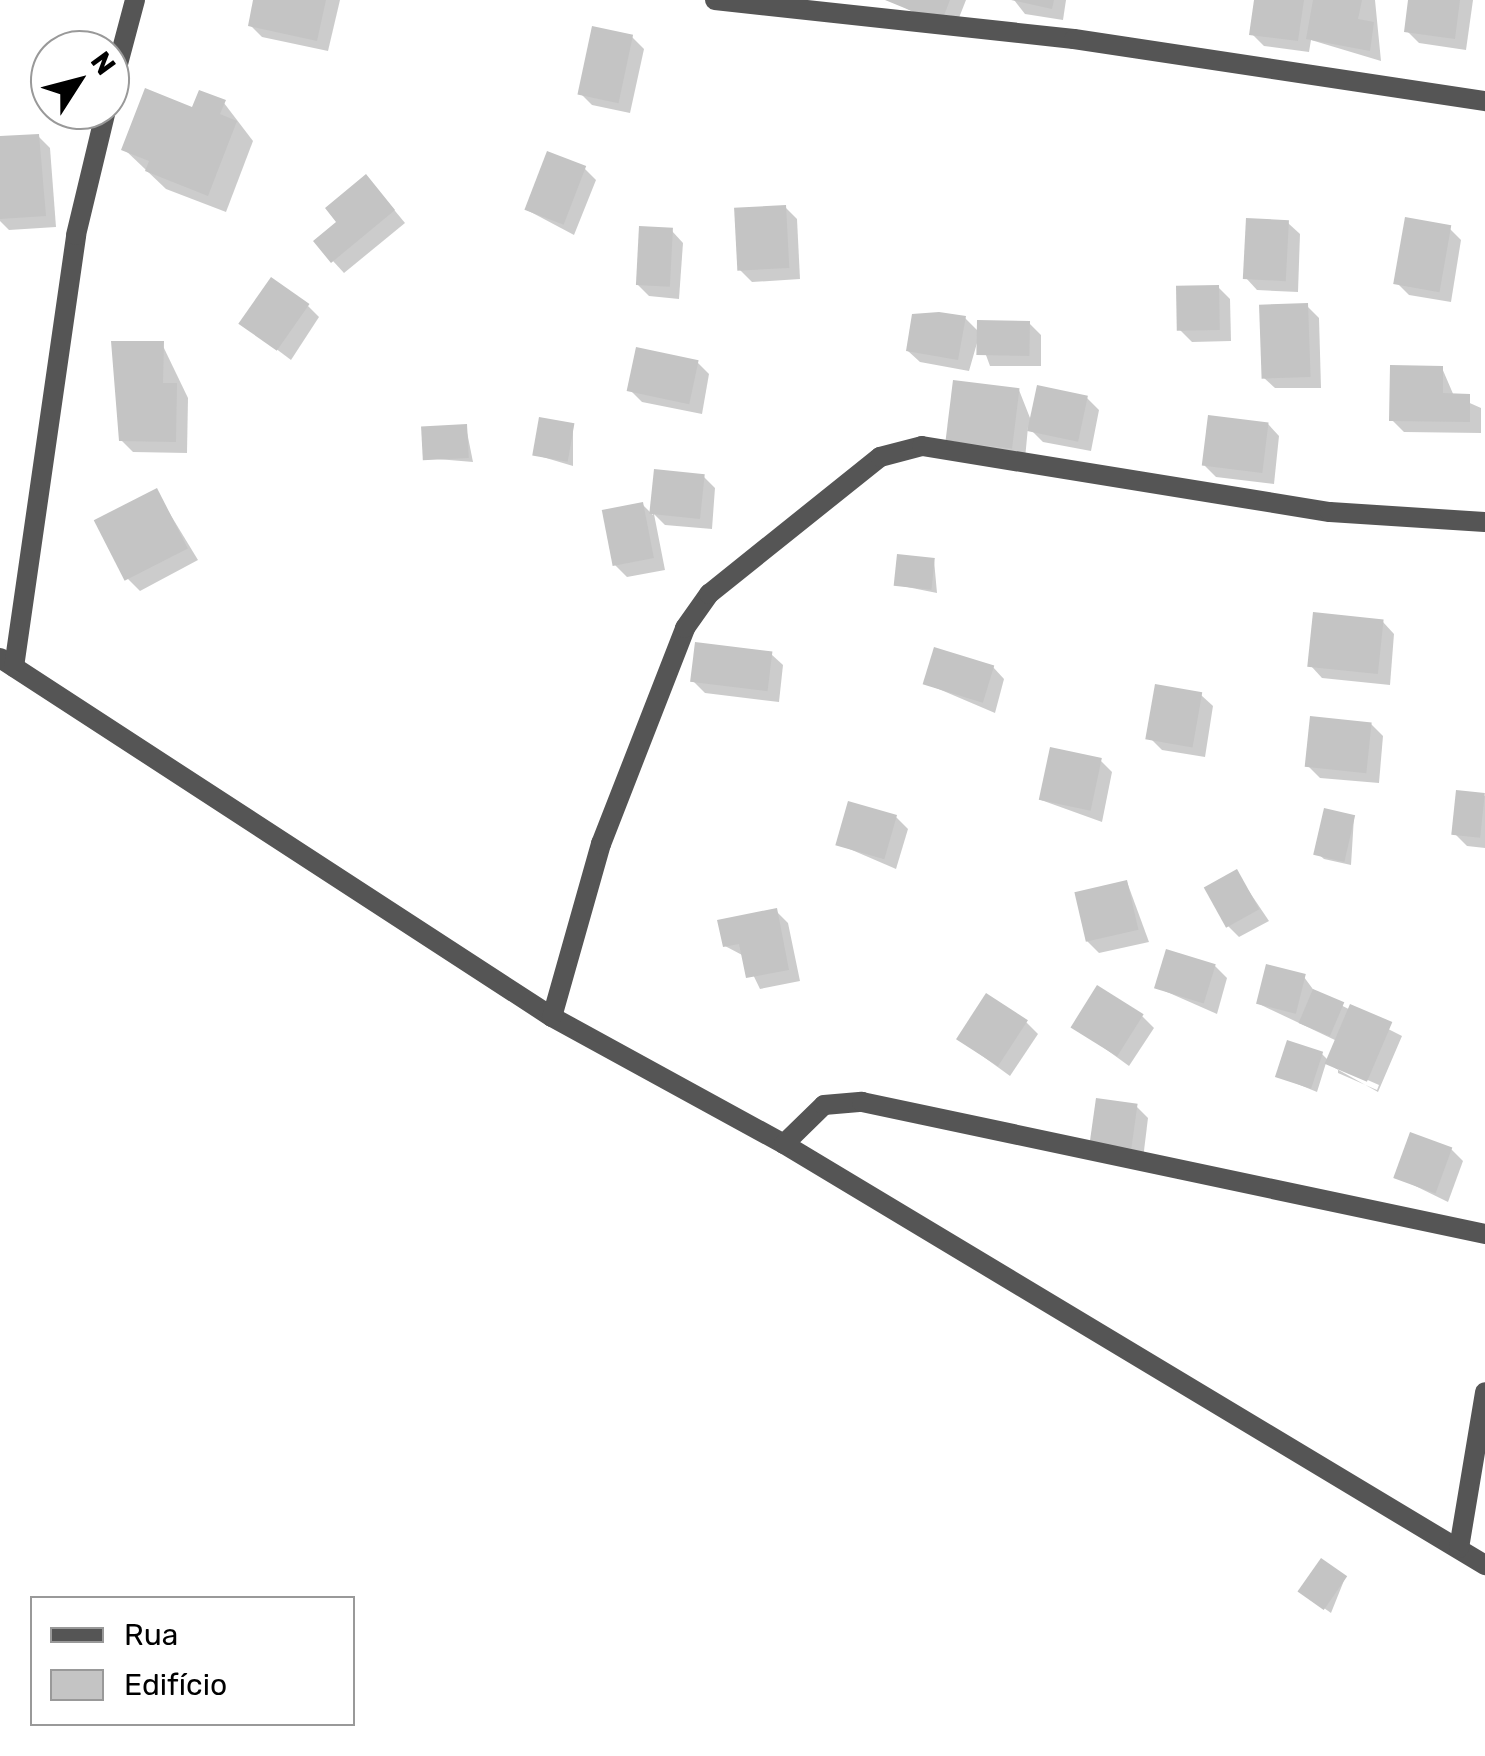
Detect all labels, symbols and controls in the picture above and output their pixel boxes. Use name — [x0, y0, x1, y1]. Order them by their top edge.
north arrow — [30, 30, 130, 130]
text: N — [84, 45, 122, 81]
legend — [30, 1596, 355, 1726]
text: Rua — [124, 1617, 178, 1653]
text: Edifício — [124, 1667, 227, 1703]

